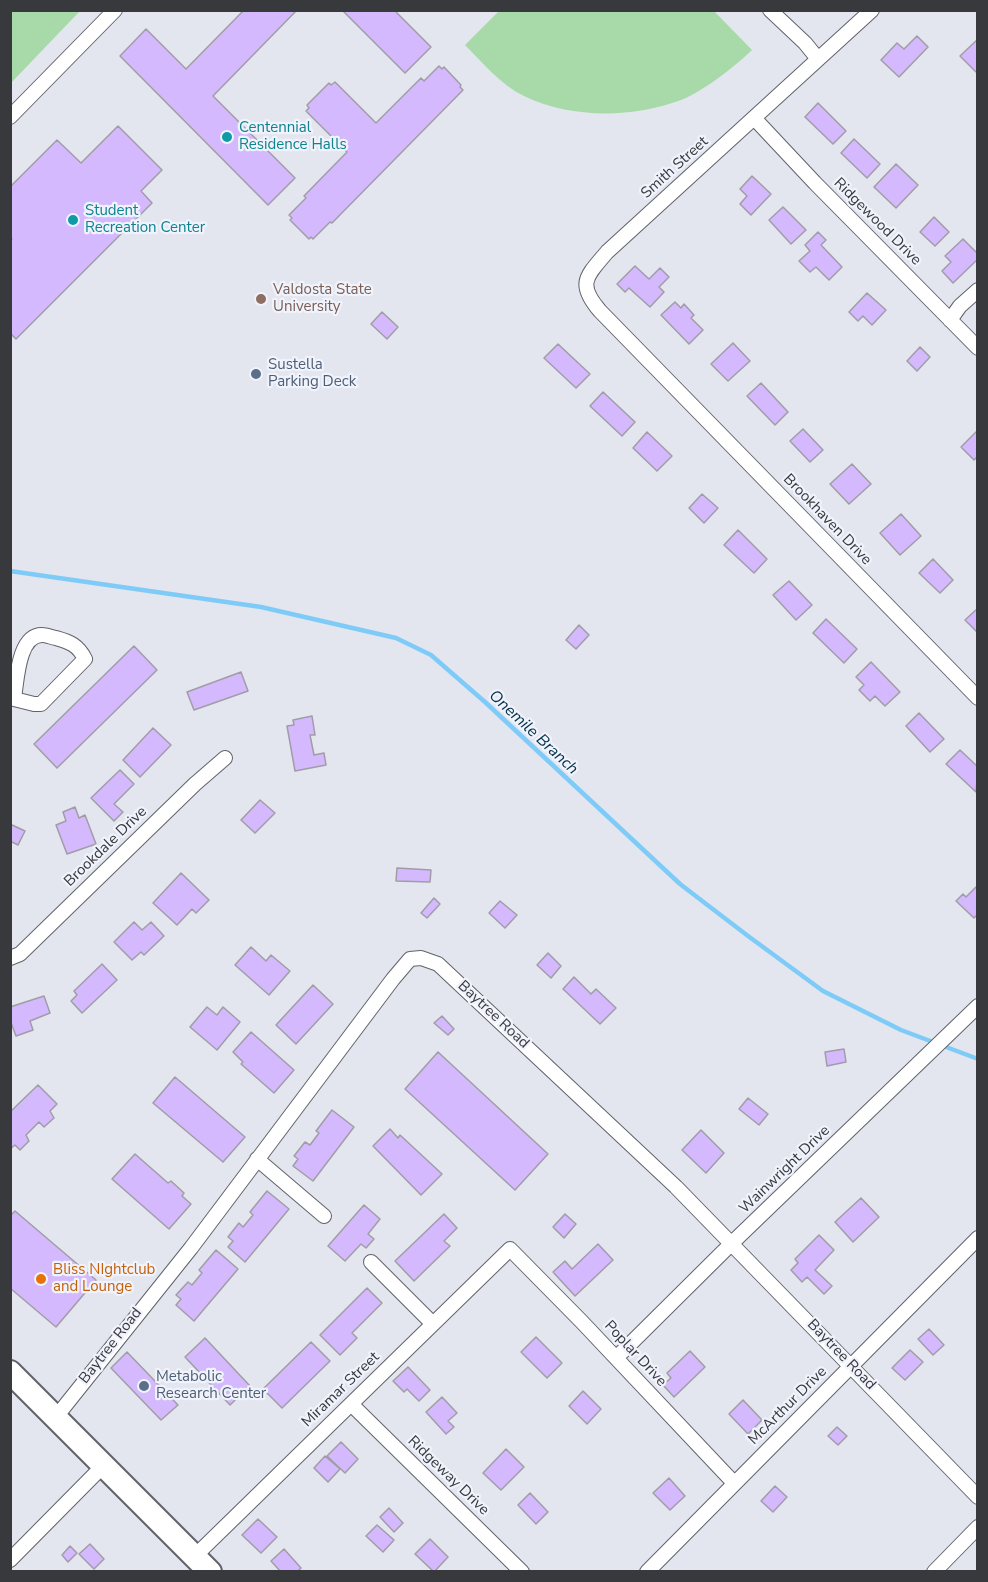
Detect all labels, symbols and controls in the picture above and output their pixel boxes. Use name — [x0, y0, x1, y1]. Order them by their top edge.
place label: Centennial Residence Halls — [239, 119, 347, 154]
marker: Centennial Residence Halls — [220, 130, 234, 144]
street label: Smith Street — [638, 133, 712, 203]
street label: Ridgewood Drive — [830, 175, 924, 269]
place label: Student Recreation Center — [85, 202, 205, 237]
marker: Student Recreation Center — [66, 213, 80, 227]
place label: Valdosta State University — [273, 281, 372, 316]
marker: Valdosta State University — [254, 292, 268, 306]
place label: Sustella Parking Deck — [268, 356, 356, 391]
marker: Sustella Parking Deck — [249, 367, 263, 381]
street label: Brookhaven Drive — [779, 471, 875, 569]
water label: Onemile Branch — [484, 687, 582, 779]
street label: Brookdale Drive — [61, 803, 151, 891]
street label: Baytree Road — [454, 977, 532, 1053]
street label: Wainwright Drive — [736, 1122, 834, 1218]
place label: Bliss NIghtclub and Lounge — [53, 1261, 155, 1296]
marker: Bliss NIghtclub and Lounge — [34, 1272, 48, 1286]
street label: Baytree Road — [76, 1305, 146, 1387]
street label: Baytree Road — [803, 1316, 879, 1394]
street label: Poplar Drive — [600, 1317, 670, 1391]
street label: Miramar Street — [299, 1349, 383, 1431]
street label: McArthur Drive — [745, 1363, 831, 1449]
place label: Metabolic Research Center — [156, 1368, 266, 1403]
marker: Metabolic Research Center — [137, 1379, 151, 1393]
street label: Ridgeway Drive — [403, 1433, 493, 1519]

